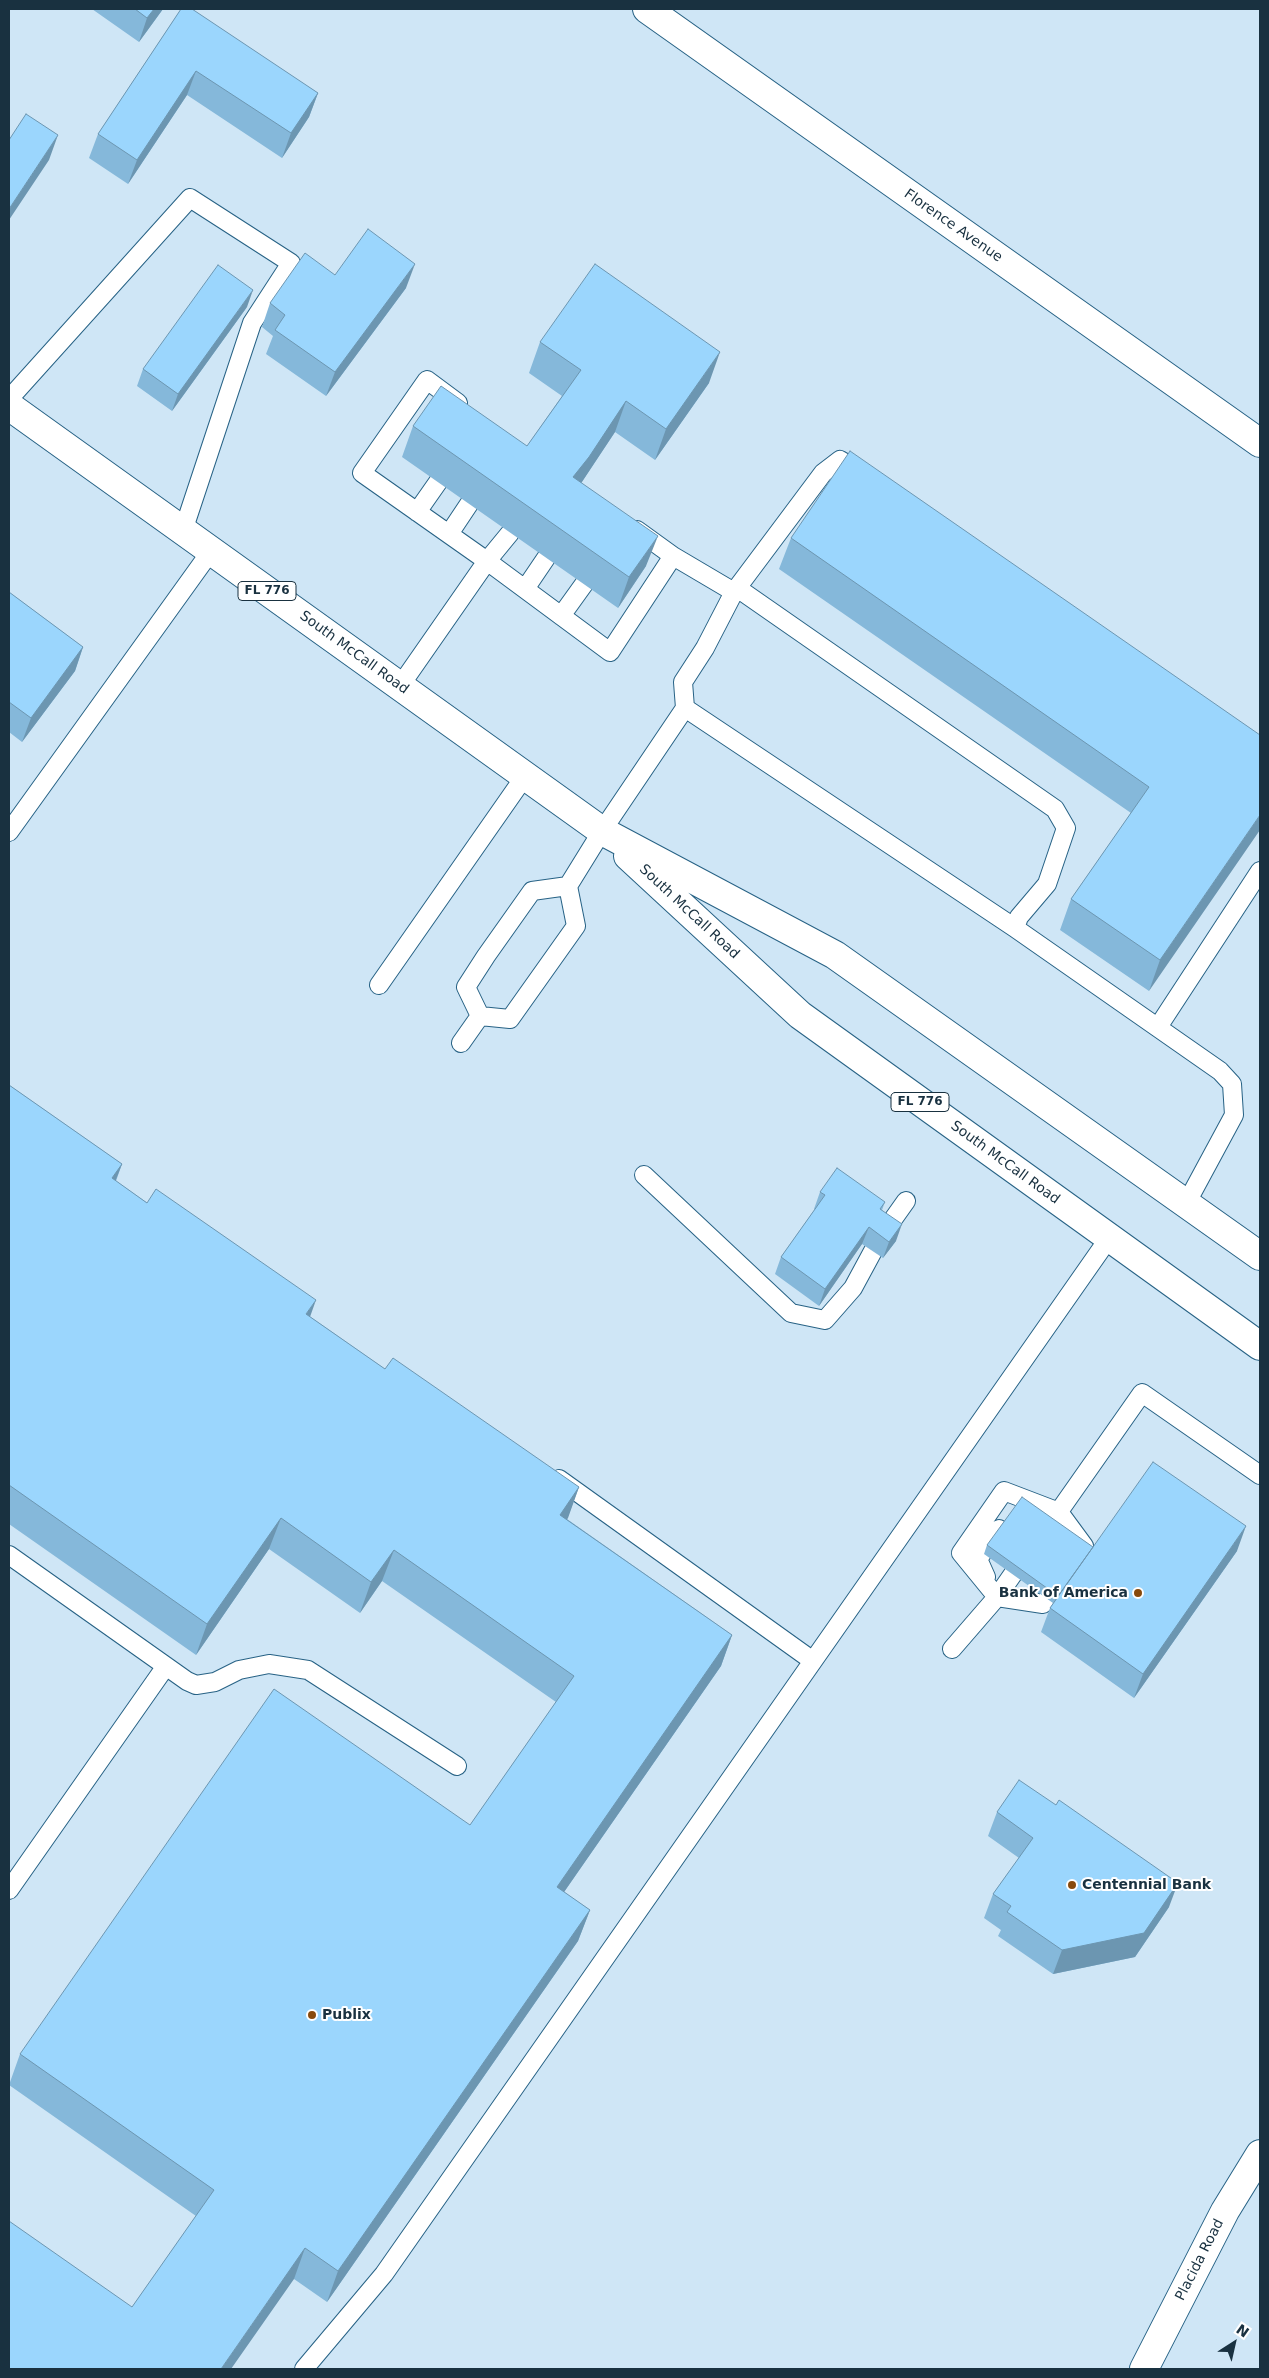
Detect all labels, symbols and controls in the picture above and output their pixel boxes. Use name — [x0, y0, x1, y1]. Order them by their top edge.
street label: Florence Avenue — [901, 186, 1005, 266]
road number: FL 776 — [238, 582, 296, 600]
street label: South McCall Road — [296, 608, 412, 698]
street label: South McCall Road — [636, 861, 742, 963]
road number: FL 776 — [891, 1092, 949, 1112]
street label: South McCall Road — [947, 1118, 1063, 1208]
place label: Bank of America — [999, 1585, 1128, 1601]
marker: Bank of America — [1132, 1587, 1144, 1599]
place label: Centennial Bank — [1082, 1877, 1211, 1893]
marker: Centennial Bank — [1066, 1879, 1078, 1891]
place label: Publix — [322, 2007, 371, 2023]
marker: Publix — [306, 2009, 318, 2021]
street label: Placida Road — [1172, 2216, 1228, 2304]
north arrow — [1209, 2318, 1259, 2368]
text: N — [1233, 2321, 1252, 2341]

